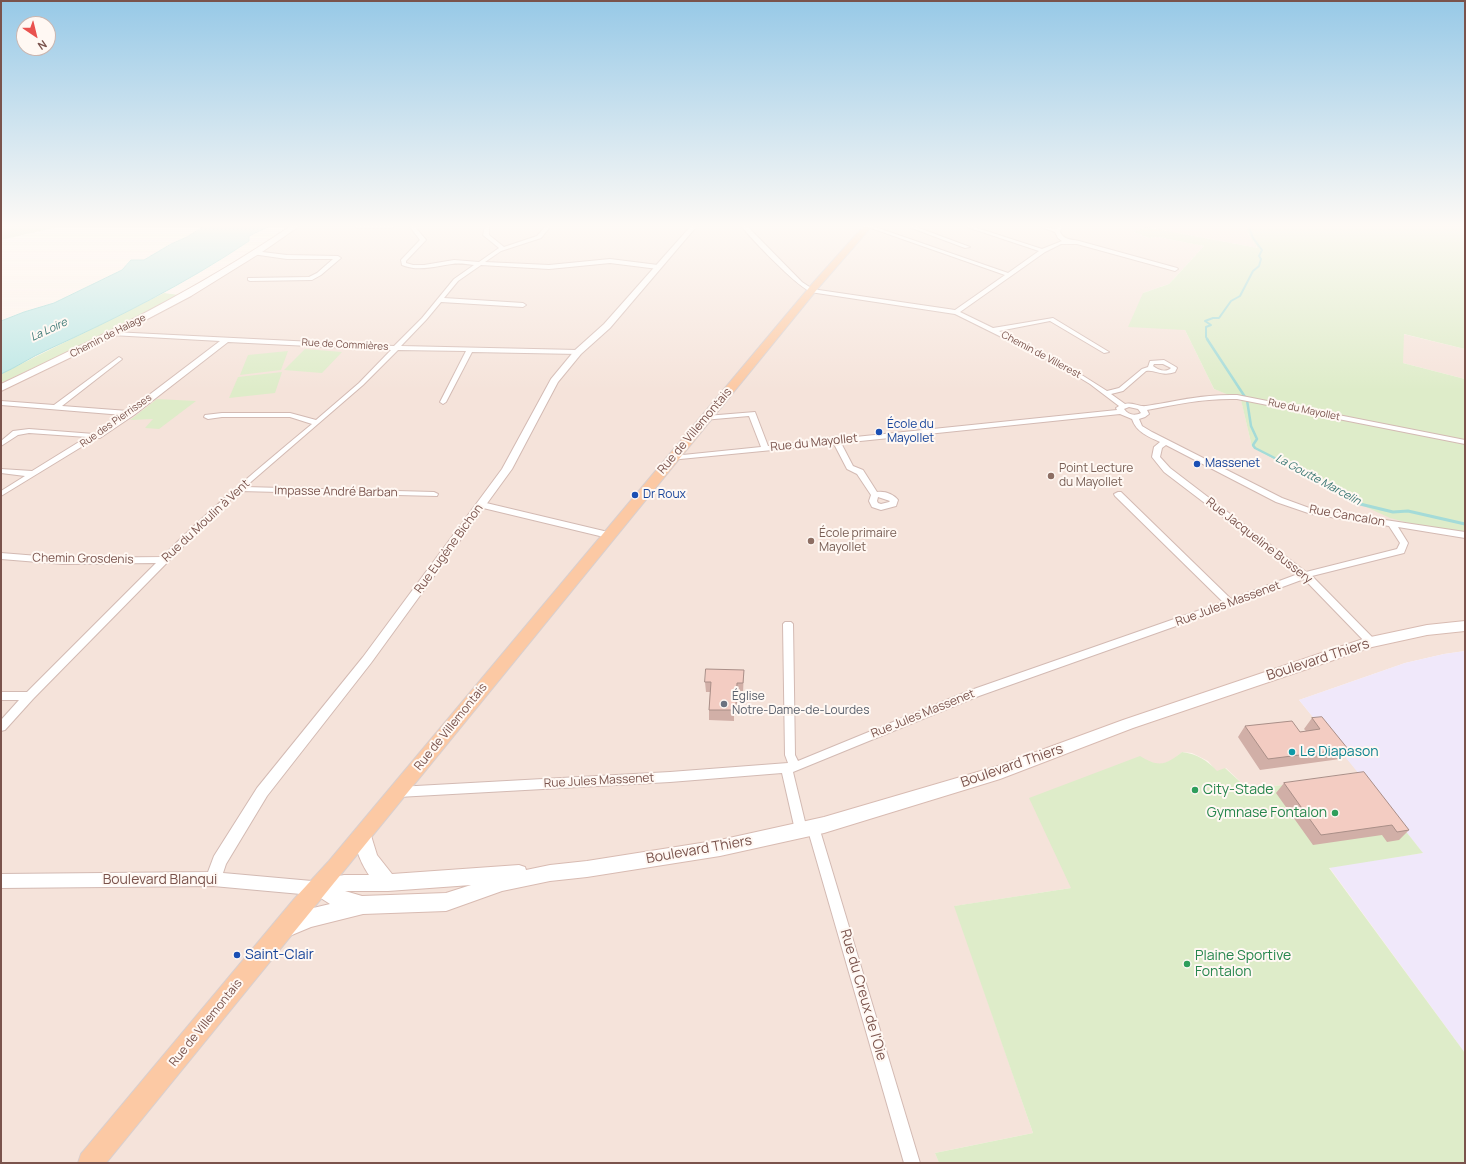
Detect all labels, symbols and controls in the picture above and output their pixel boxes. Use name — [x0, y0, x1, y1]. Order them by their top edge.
north arrow — [16, 16, 56, 56]
text: N — [35, 37, 50, 54]
street label: Chemin de Halage — [68, 312, 148, 360]
water label: La Loire — [29, 316, 69, 344]
street label: Chemin de Villerest — [999, 329, 1083, 381]
street label: Rue de Commières — [301, 337, 389, 353]
street label: Rue de Villemontais — [655, 385, 735, 477]
street label: Rue des Pierrisses — [78, 392, 154, 450]
street label: Rue du Mayollet — [1267, 397, 1341, 423]
place label: École du Mayollet — [887, 418, 934, 446]
marker: École du Mayollet — [874, 427, 884, 437]
street label: Rue du Mayollet — [770, 431, 858, 455]
water label: La Goutte Marcelin — [1273, 452, 1363, 508]
place label: Massenet — [1205, 457, 1260, 471]
marker: Massenet — [1192, 459, 1202, 469]
place label: Point Lecture du Mayollet — [1059, 462, 1133, 490]
marker: Point Lecture du Mayollet — [1046, 471, 1056, 481]
street label: Rue du Moulin à Vent — [159, 477, 253, 565]
street label: Impasse André Barban — [274, 484, 398, 500]
place label: Dr Roux — [643, 488, 686, 502]
marker: Dr Roux — [630, 490, 640, 500]
street label: Rue Jacqueline Bussery — [1203, 495, 1315, 587]
street label: Rue Eugène Bichon — [412, 502, 486, 596]
street label: Rue Cancalon — [1308, 502, 1386, 530]
place label: École primaire Mayollet — [819, 527, 897, 555]
marker: École primaire Mayollet — [806, 536, 816, 546]
street label: Chemin Grosdenis — [32, 551, 134, 567]
street label: Rue Jules Massenet — [1174, 578, 1282, 630]
street label: Boulevard Thiers — [1264, 635, 1372, 685]
street label: Rue de Villemontais — [411, 681, 491, 773]
street label: Rue Jules Massenet — [869, 687, 977, 741]
place label: Église Notre-Dame-de-Lourdes — [732, 690, 869, 718]
marker: Église Notre-Dame-de-Lourdes — [719, 699, 729, 709]
street label: Boulevard Thiers — [959, 741, 1065, 791]
place label: Le Diapason — [1300, 744, 1379, 760]
marker: Le Diapason — [1287, 747, 1297, 757]
street label: Rue Jules Massenet — [543, 771, 655, 791]
place label: City-Stade — [1203, 782, 1273, 798]
marker: City-Stade — [1190, 785, 1200, 795]
place label: Gymnase Fontalon — [1207, 805, 1327, 821]
marker: Gymnase Fontalon — [1330, 808, 1340, 818]
street label: Boulevard Thiers — [645, 832, 753, 868]
street label: Boulevard Blanqui — [103, 872, 217, 888]
street label: Rue du Creux de l'Oie — [836, 927, 890, 1063]
place label: Saint-Clair — [245, 947, 314, 963]
place label: Plaine Sportive Fontalon — [1195, 948, 1291, 980]
marker: Saint-Clair — [232, 950, 242, 960]
marker: Plaine Sportive Fontalon — [1182, 959, 1192, 969]
street label: Rue de Villemontais — [166, 977, 246, 1069]

